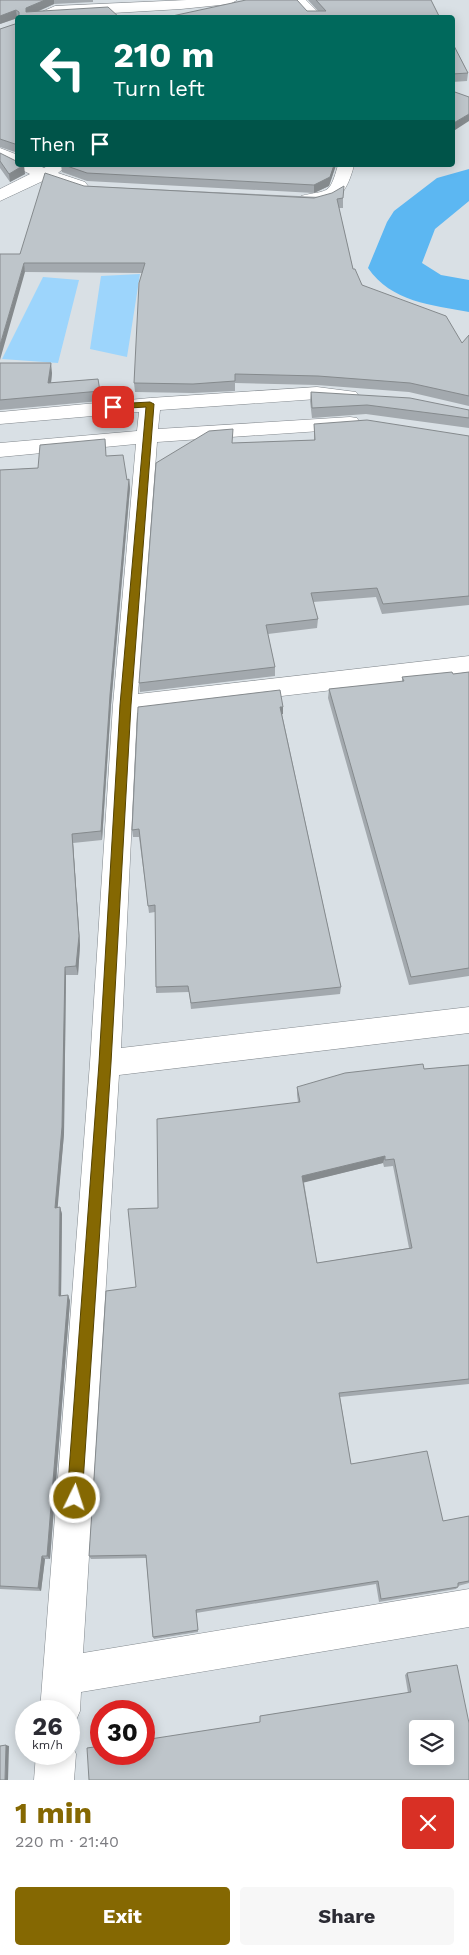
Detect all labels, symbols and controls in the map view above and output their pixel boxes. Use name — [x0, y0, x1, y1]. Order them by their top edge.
text: 210 m — [113, 34, 214, 76]
icon: left — [30, 35, 95, 100]
text: Turn left — [113, 76, 205, 101]
icon: arrive — [86, 130, 114, 158]
text: Then — [30, 133, 76, 156]
pin — [92, 386, 134, 428]
icon: arrive — [99, 393, 127, 421]
position arrow — [48, 1471, 100, 1523]
speed limit sign: 30 — [90, 1700, 155, 1765]
text: 26 — [32, 1712, 63, 1741]
map controls — [409, 1720, 454, 1765]
button: layers — [409, 1720, 454, 1765]
text: km/h — [32, 1738, 63, 1752]
text: 1 min — [15, 1795, 92, 1830]
button: close — [402, 1797, 454, 1849]
text: 220 m · 21:40 — [15, 1832, 119, 1851]
button: Exit — [15, 1887, 230, 1945]
button: Share — [240, 1887, 454, 1945]

